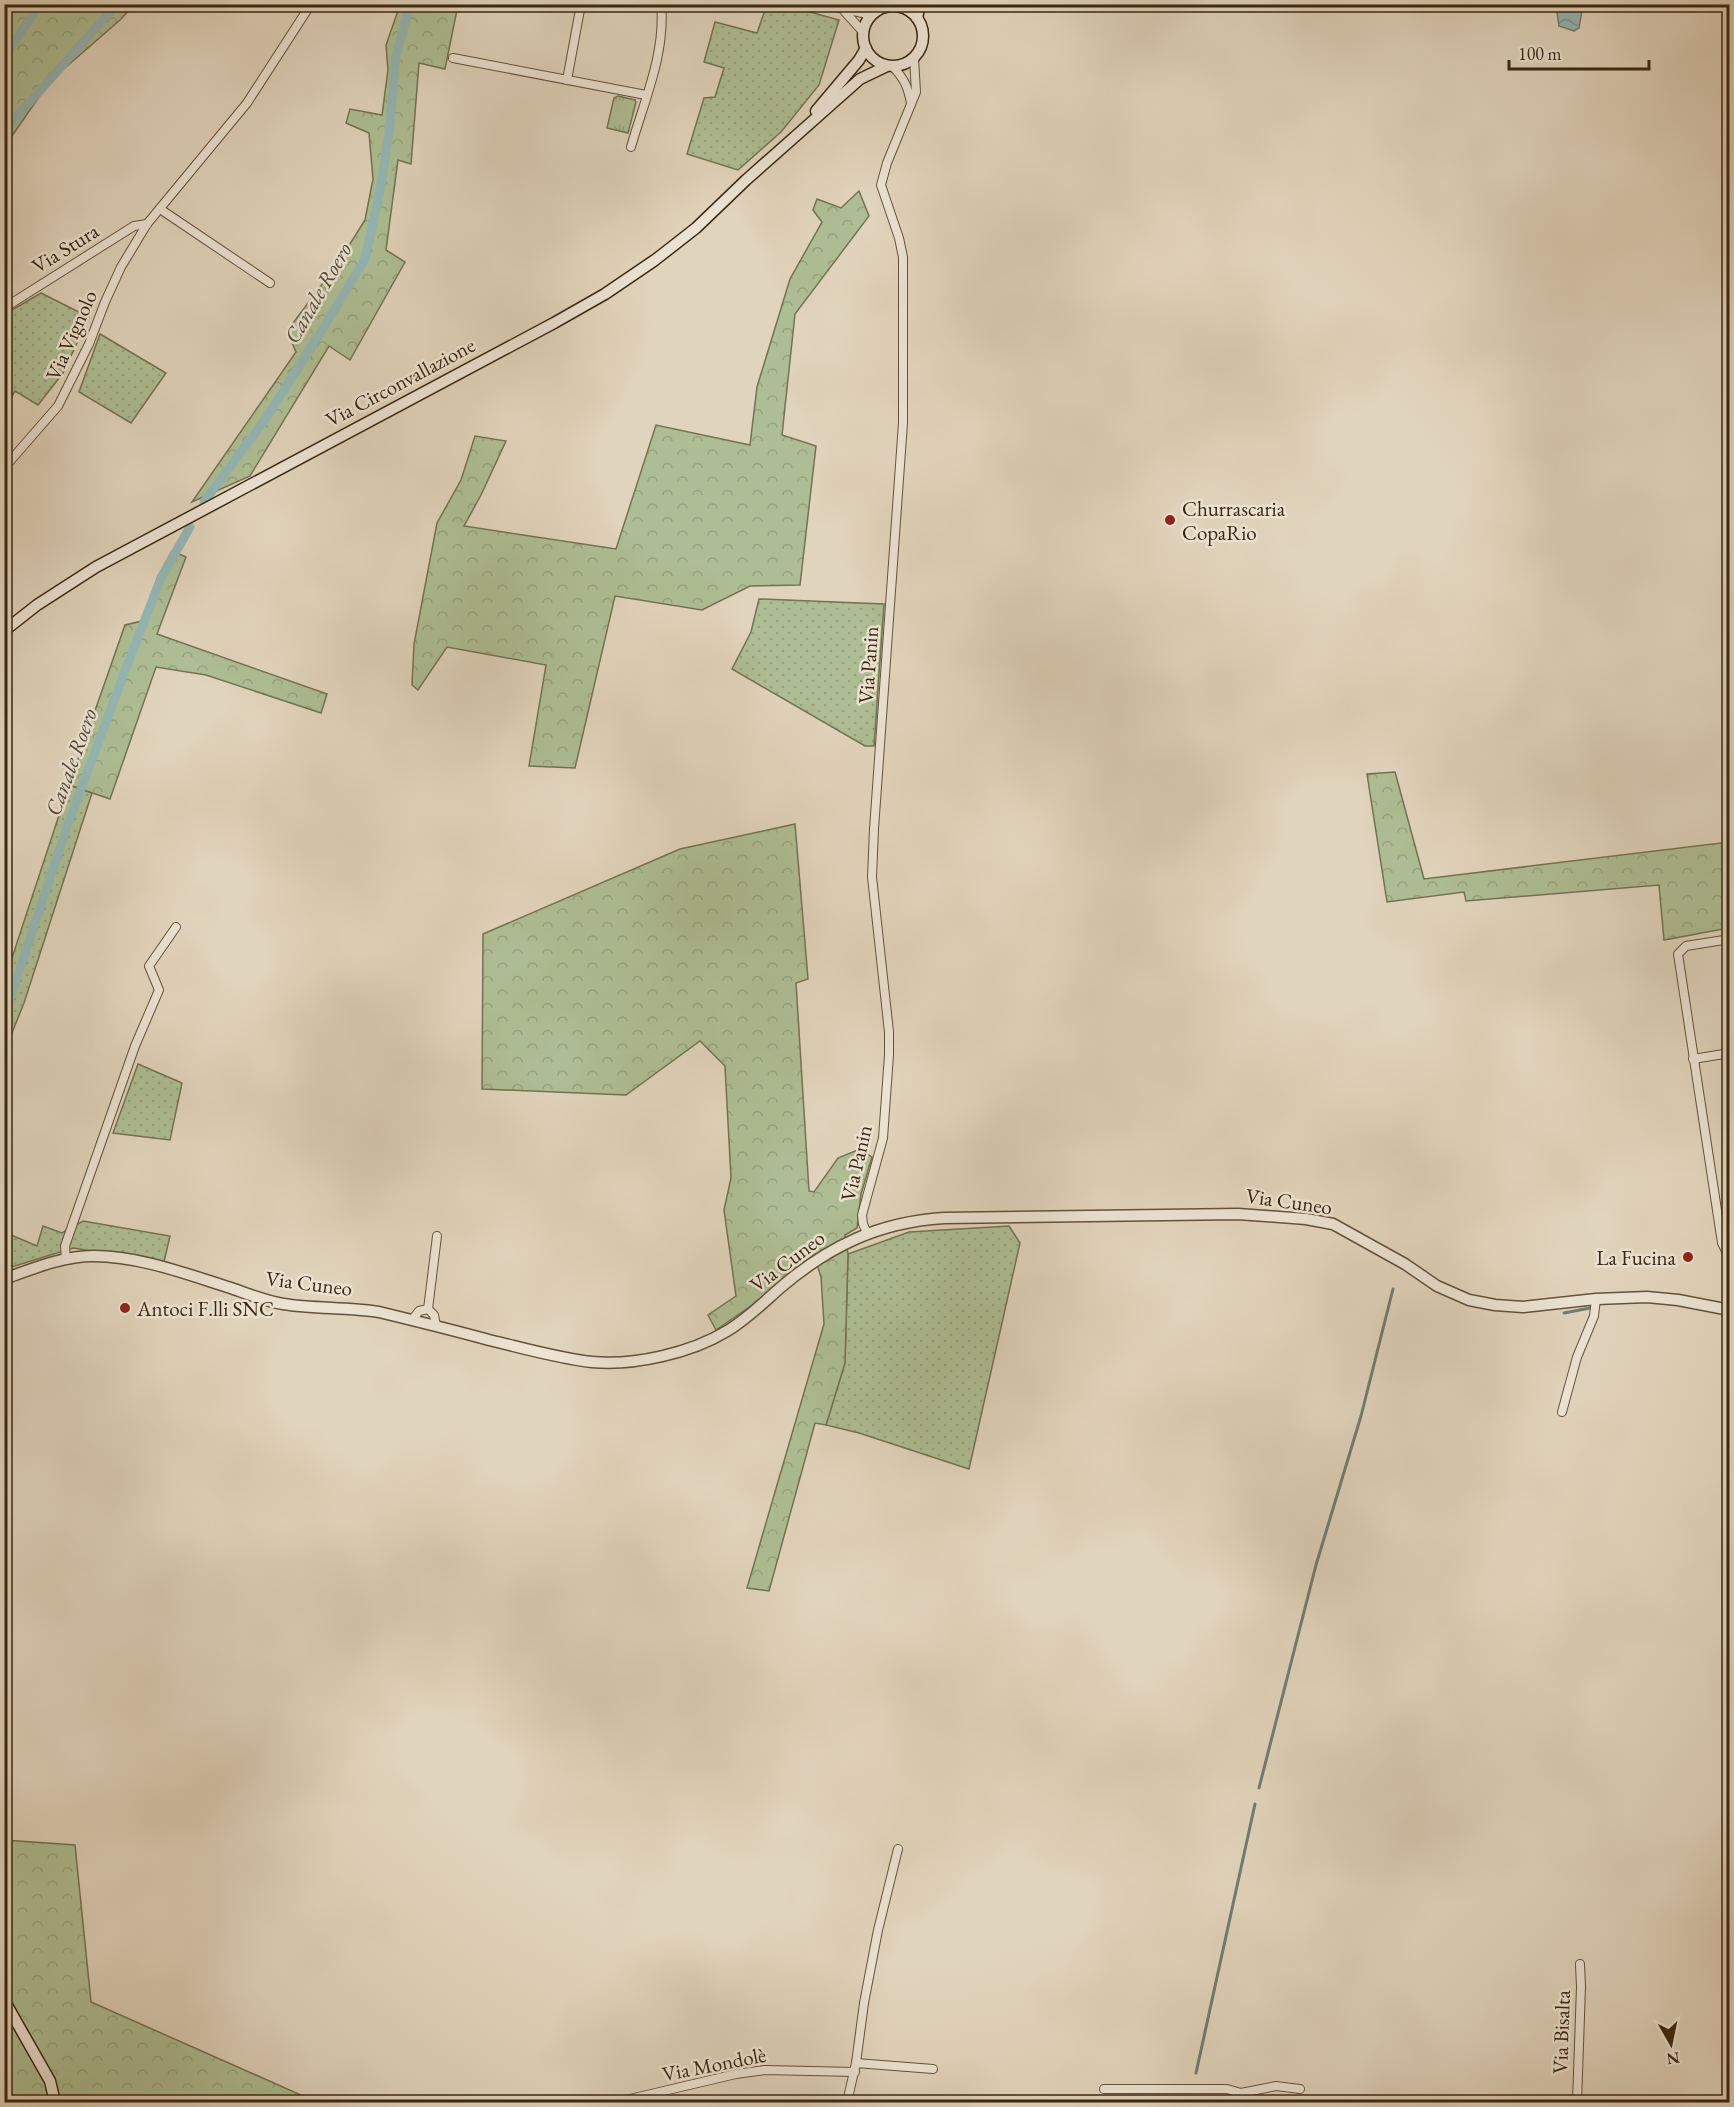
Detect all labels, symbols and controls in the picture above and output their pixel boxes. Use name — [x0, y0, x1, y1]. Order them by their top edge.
scale bar — [1509, 33, 1648, 71]
text: 100 m — [1518, 42, 1562, 65]
street label: Via Stura — [26, 217, 104, 279]
water label: Canale Roero — [277, 237, 359, 349]
street label: Via Vignolo — [39, 286, 103, 384]
street label: Via Circonvallazione — [321, 331, 479, 433]
place label: Churrascaria CopaRio — [1182, 495, 1286, 546]
marker: Churrascaria CopaRio — [1163, 513, 1177, 527]
street label: Via Panin — [852, 625, 884, 705]
water label: Canale Roero — [38, 704, 104, 820]
street label: Via Panin — [834, 1122, 878, 1204]
street label: Via Cuneo — [1244, 1182, 1334, 1220]
street label: Via Cuneo — [744, 1224, 830, 1298]
place label: La Fucina — [1596, 1244, 1677, 1271]
marker: La Fucina — [1681, 1250, 1695, 1264]
street label: Via Cuneo — [264, 1264, 354, 1302]
place label: Antoci F.lli SNC — [136, 1295, 274, 1322]
marker: Antoci F.lli SNC — [118, 1301, 132, 1315]
street label: Via Bisalta — [1546, 1989, 1576, 2074]
north arrow — [1641, 2014, 1701, 2074]
street label: Via Mondolè — [660, 2041, 768, 2087]
text: N — [1665, 2047, 1681, 2070]

